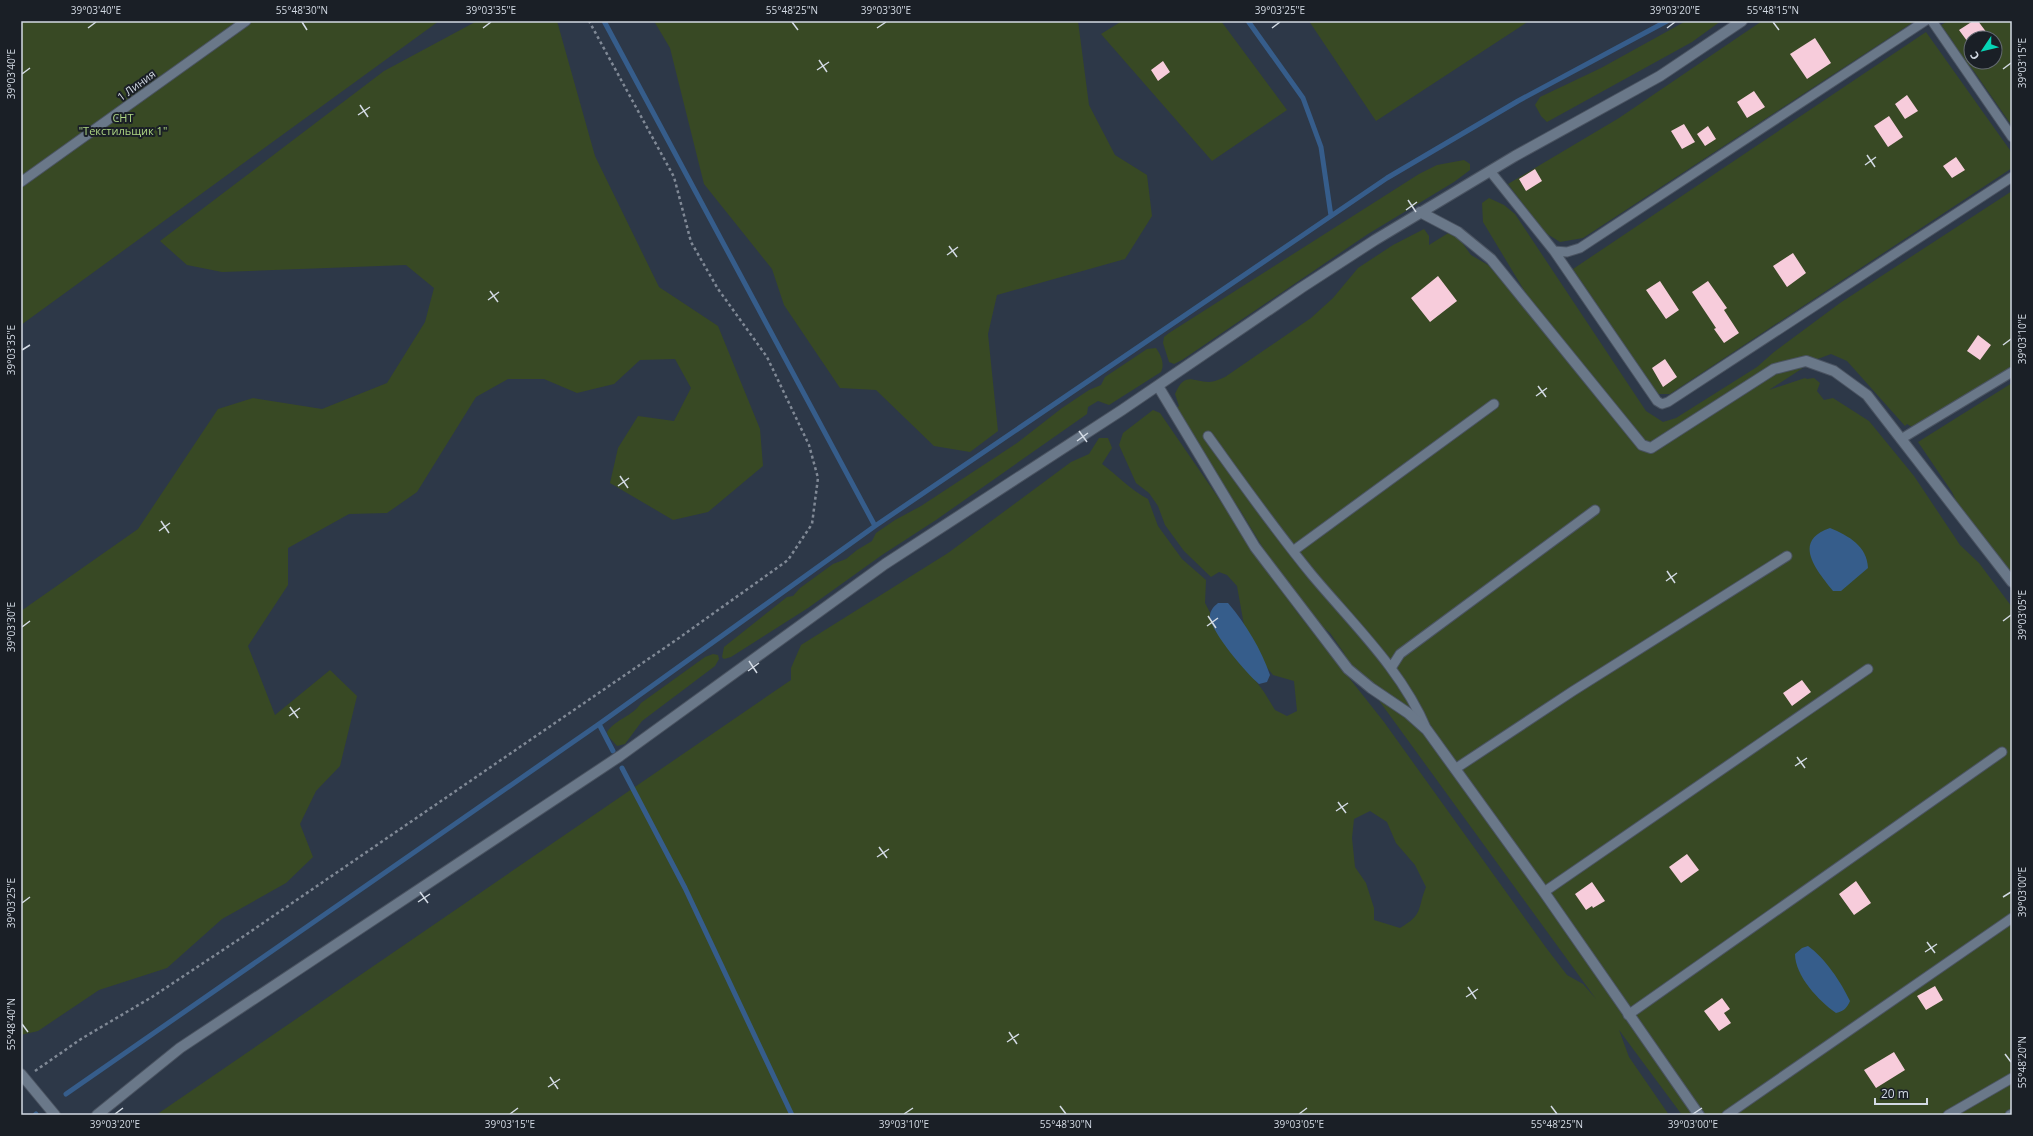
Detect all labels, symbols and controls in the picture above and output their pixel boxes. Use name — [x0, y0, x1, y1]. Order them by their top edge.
text: 39°03'40"E — [71, 3, 121, 17]
text: 55°48'30"N — [276, 3, 328, 17]
text: 39°03'35"E — [466, 3, 516, 17]
text: 55°48'25"N — [766, 3, 818, 17]
text: 39°03'30"E — [861, 3, 911, 17]
text: 39°03'25"E — [1255, 3, 1305, 17]
text: 39°03'20"E — [1650, 3, 1700, 17]
text: 55°48'15"N — [1747, 3, 1799, 17]
north arrow — [1963, 30, 2003, 70]
text: 39°03'15"E — [2015, 38, 2029, 88]
text: 39°03'40"E — [4, 49, 18, 99]
text: С — [1966, 49, 1983, 63]
street label: 1 Линия — [114, 66, 158, 104]
park label: СНТ "Текстильщик 1" — [79, 110, 167, 138]
text: 39°03'10"E — [2015, 314, 2029, 364]
text: 39°03'35"E — [4, 325, 18, 375]
text: 39°03'05"E — [2015, 590, 2029, 640]
text: 39°03'30"E — [4, 602, 18, 652]
text: 39°03'00"E — [2015, 867, 2029, 917]
text: 39°03'25"E — [4, 878, 18, 928]
text: 55°48'40"N — [4, 998, 18, 1050]
text: 55°48'20"N — [2015, 1036, 2029, 1088]
scale bar — [1875, 1080, 1927, 1106]
text: 20 m — [1881, 1085, 1909, 1102]
text: 39°03'20"E — [90, 1117, 140, 1131]
text: 39°03'15"E — [485, 1117, 535, 1131]
text: 39°03'10"E — [879, 1117, 929, 1131]
text: 55°48'30"N — [1040, 1117, 1092, 1131]
text: 39°03'05"E — [1274, 1117, 1324, 1131]
text: 55°48'25"N — [1531, 1117, 1583, 1131]
text: 39°03'00"E — [1668, 1117, 1718, 1131]

